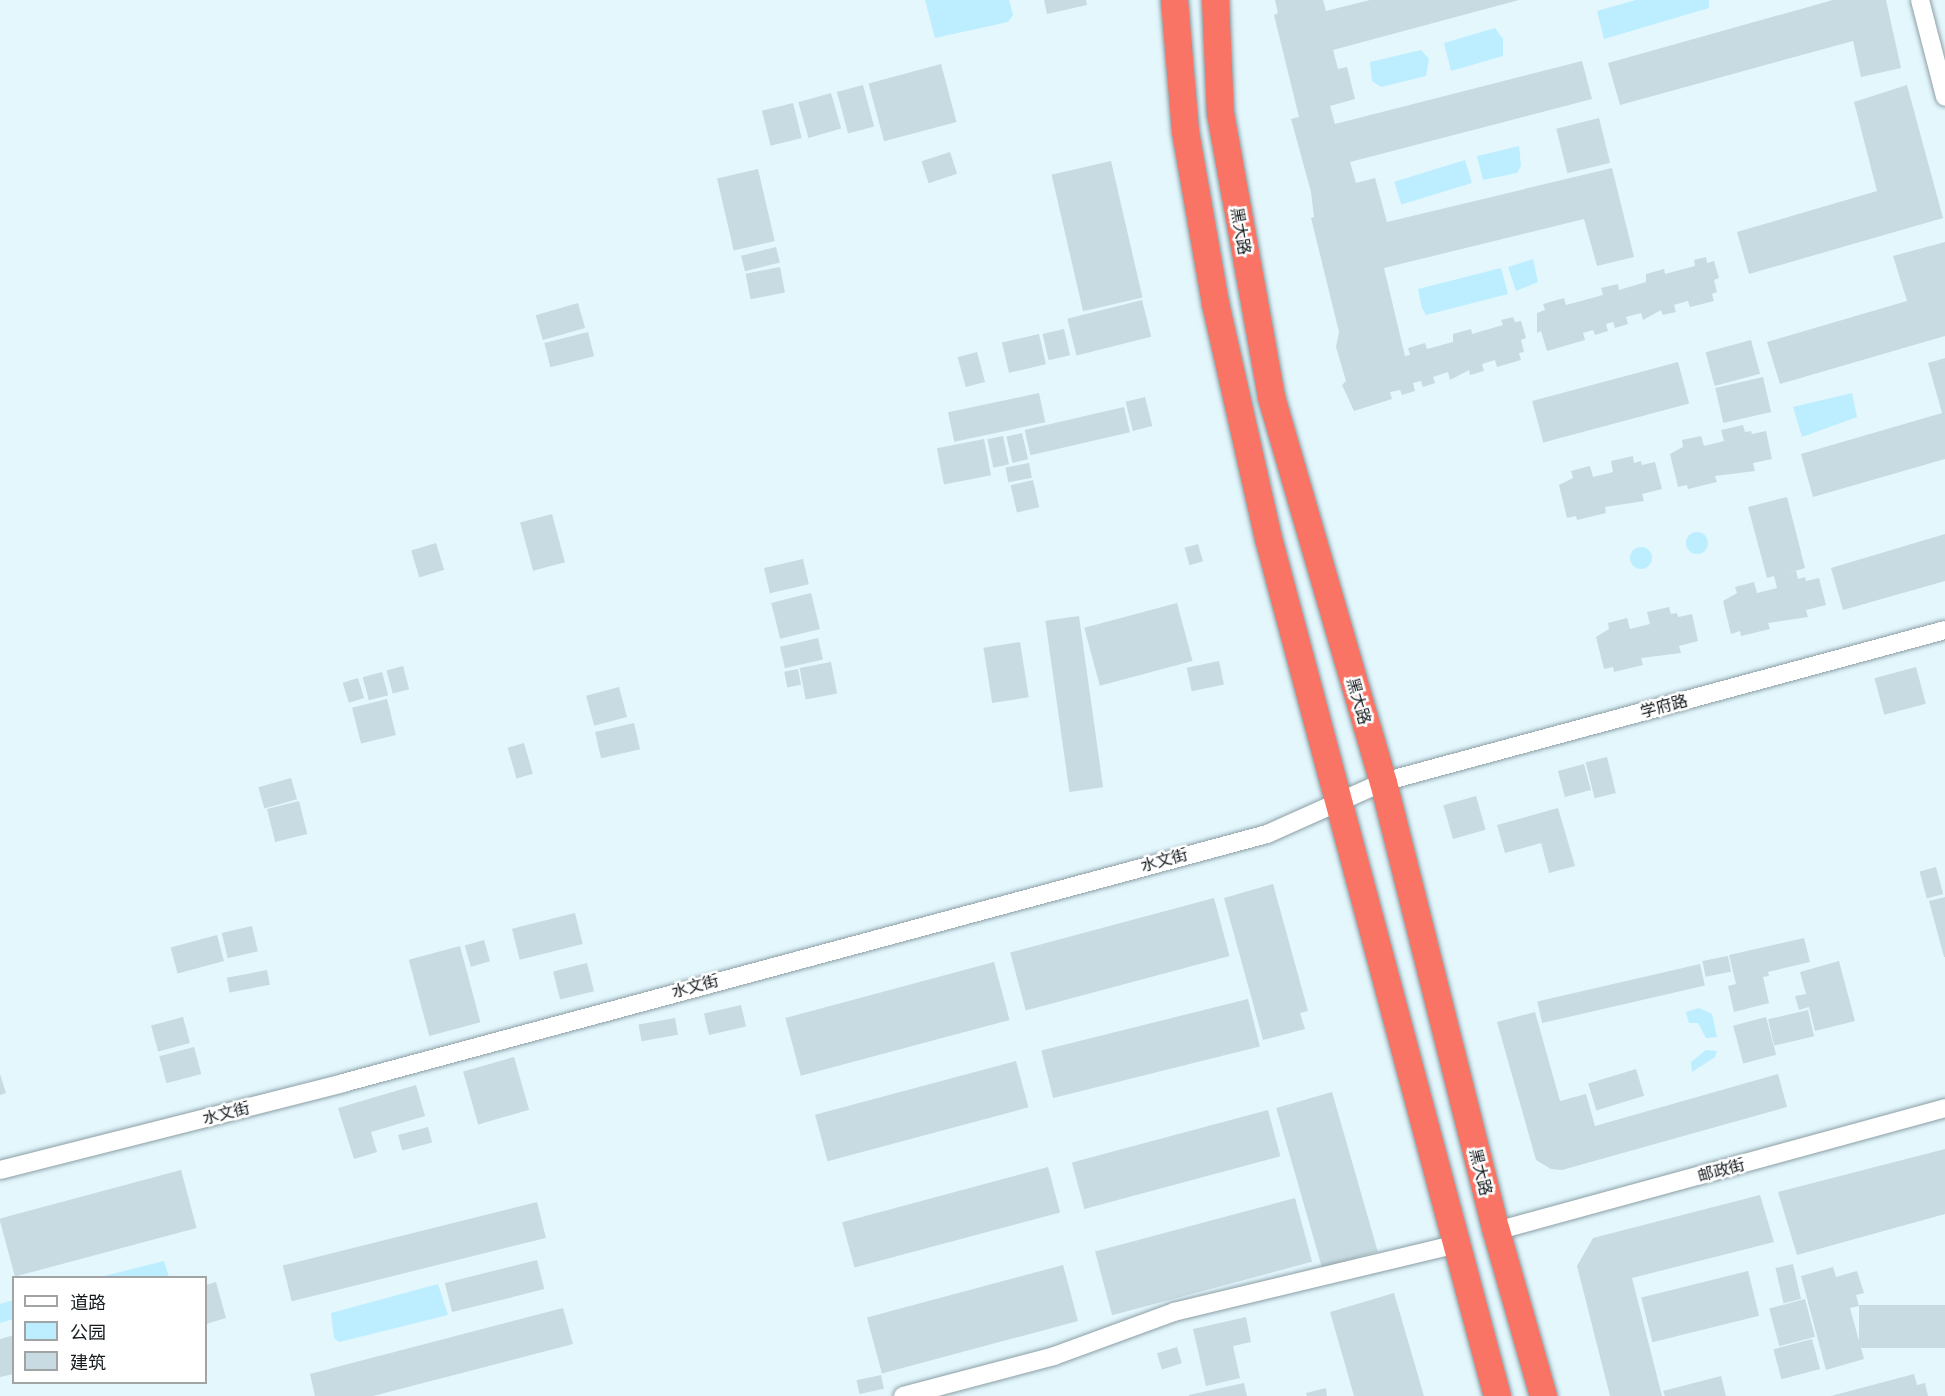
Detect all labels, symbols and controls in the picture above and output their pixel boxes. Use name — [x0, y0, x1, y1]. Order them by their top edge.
street label: 黑大路 — [1227, 206, 1255, 256]
street label: 黑大路 — [1343, 675, 1375, 727]
street label: 学府路 — [1638, 691, 1690, 721]
street label: 水文街 — [1138, 845, 1190, 875]
street label: 水文街 — [669, 971, 721, 1001]
street label: 水文街 — [200, 1098, 252, 1128]
street label: 黑大路 — [1466, 1146, 1496, 1198]
street label: 邮政街 — [1695, 1155, 1747, 1185]
legend — [12, 1276, 207, 1384]
text: 道路 — [70, 1291, 106, 1314]
text: 公园 — [70, 1321, 106, 1344]
text: 建筑 — [70, 1351, 106, 1374]

